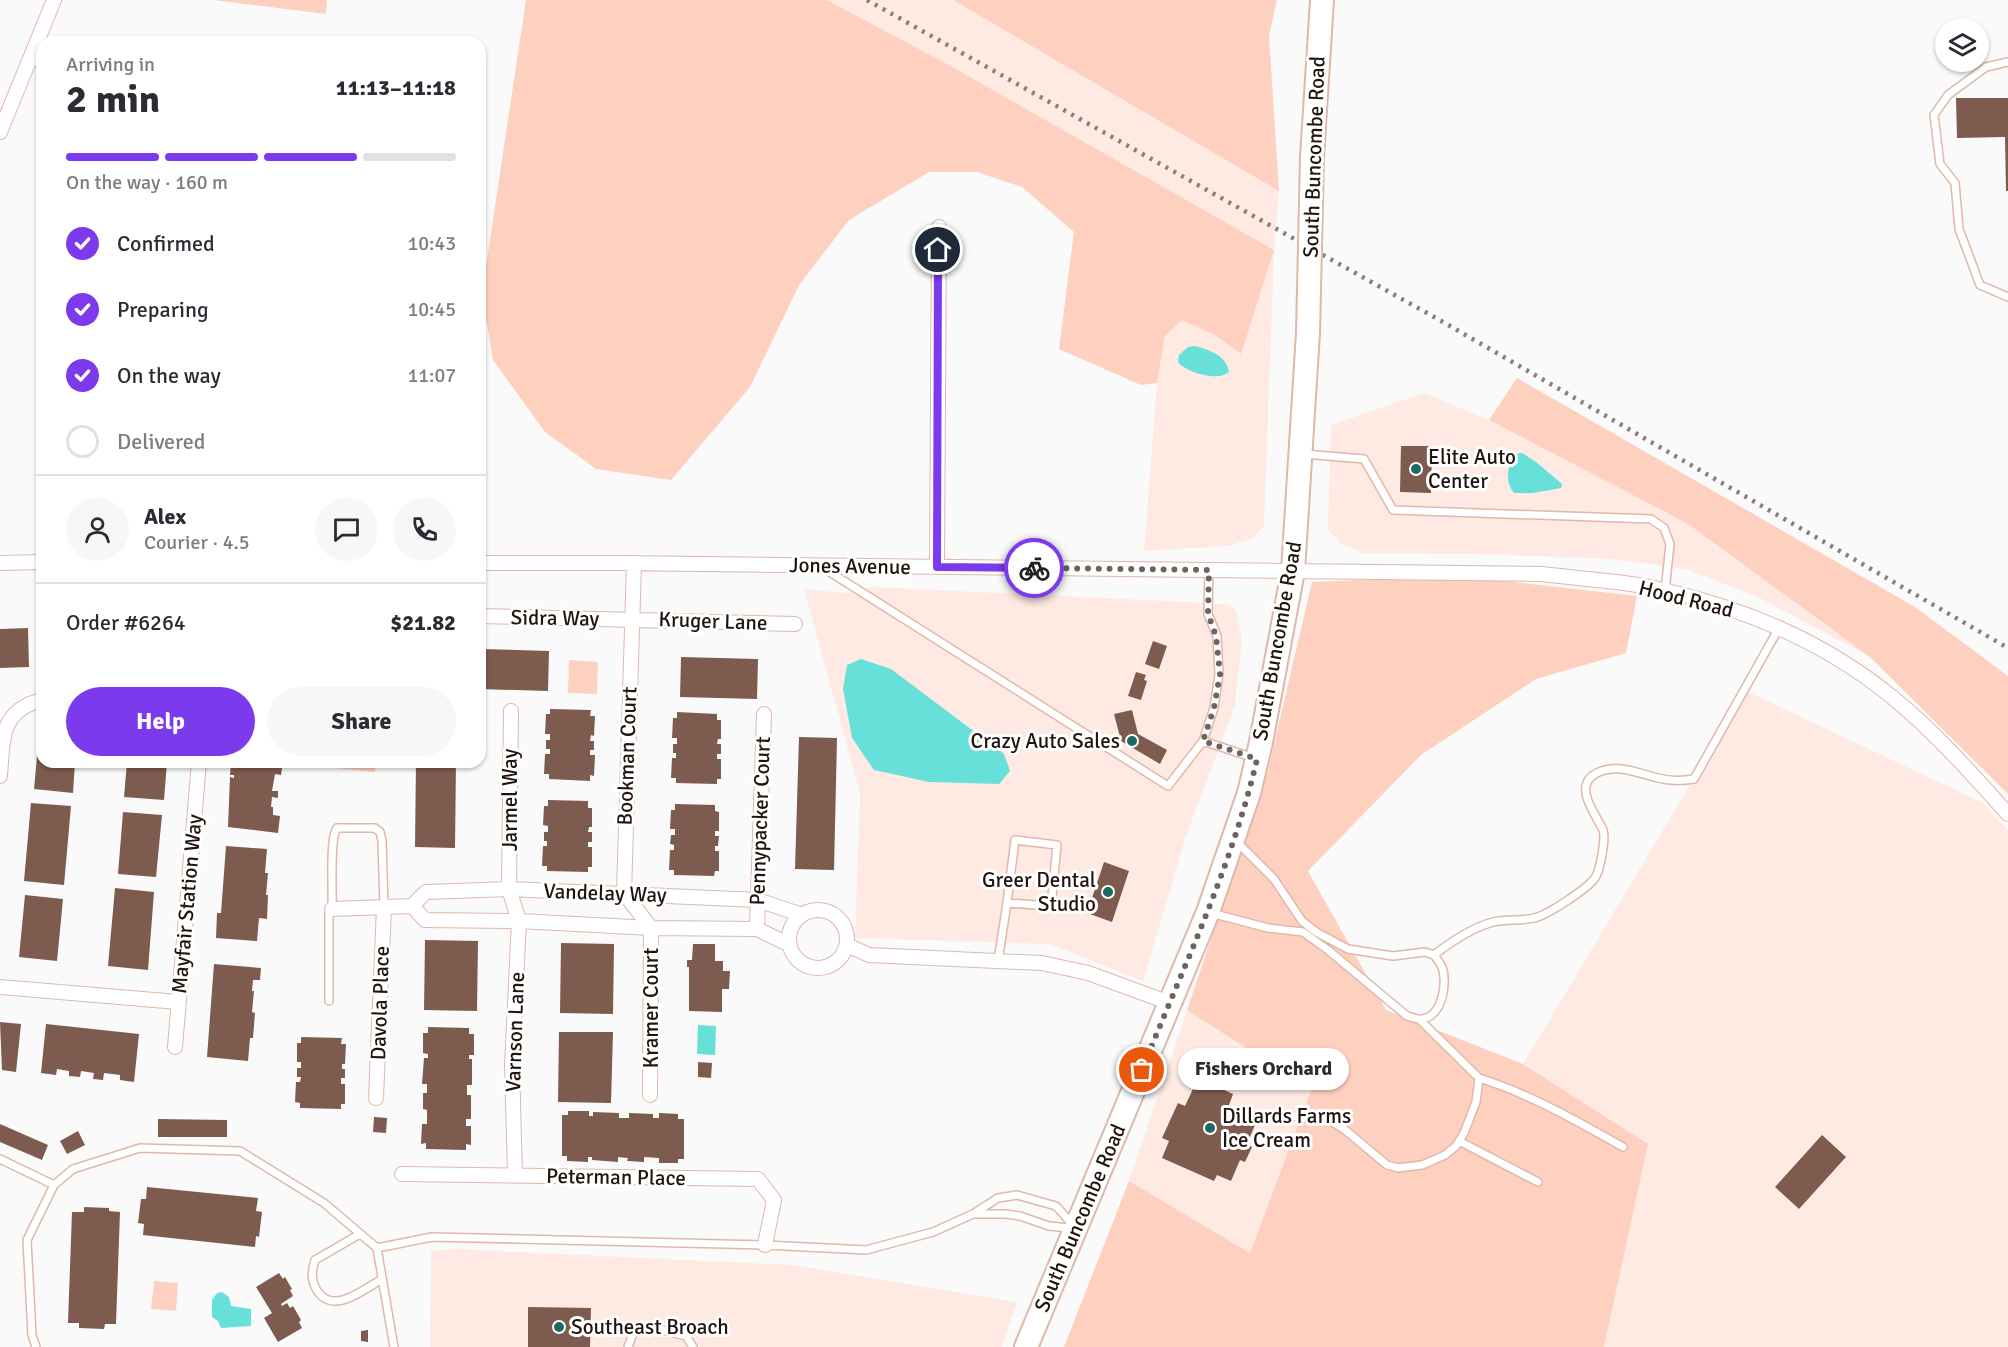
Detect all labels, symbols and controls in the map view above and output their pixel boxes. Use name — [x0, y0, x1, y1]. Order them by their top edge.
map controls — [1935, 18, 1989, 72]
button: layers — [1935, 18, 1989, 72]
text: Arriving in — [66, 52, 155, 77]
street label: South Buncombe Road — [1297, 56, 1331, 258]
text: 11:13–11:18 — [336, 74, 456, 101]
text: 2 min — [66, 75, 160, 123]
text: On the way · 160 m — [66, 170, 228, 195]
pin — [912, 224, 963, 275]
icon: check — [66, 227, 99, 260]
text: Confirmed — [117, 230, 215, 257]
text: 10:43 — [407, 231, 456, 256]
icon: home — [921, 233, 954, 266]
icon: check — [66, 293, 99, 326]
text: Preparing — [117, 296, 209, 323]
text: 10:45 — [407, 297, 456, 322]
icon: check — [66, 359, 99, 392]
text: On the way — [117, 362, 221, 389]
text: 11:07 — [407, 363, 456, 388]
text: Delivered — [117, 428, 205, 455]
place label: Elite Auto Center — [1428, 444, 1516, 494]
marker: Elite Auto Center — [1409, 462, 1423, 476]
button: person — [66, 498, 129, 561]
button: chat — [315, 498, 378, 561]
button: phone — [393, 498, 456, 561]
text: Alex — [144, 503, 186, 530]
text: Courier · 4.5 — [144, 530, 250, 555]
courier — [1004, 538, 1064, 598]
street label: South Buncombe Road — [1247, 539, 1307, 743]
street label: Jones Avenue — [789, 552, 911, 580]
icon: bike — [1018, 552, 1051, 585]
street label: Hood Road — [1636, 575, 1736, 623]
street label: Sidra Way — [510, 604, 600, 632]
street label: Kruger Lane — [658, 606, 768, 636]
text: Order #6264 — [66, 609, 186, 636]
text: $21.82 — [390, 609, 456, 636]
street label: Bookman Court — [612, 686, 642, 826]
button: Help — [66, 687, 255, 756]
button: Share — [267, 687, 456, 756]
place label: Crazy Auto Sales — [970, 728, 1120, 754]
marker: Crazy Auto Sales — [1125, 734, 1139, 748]
street label: Pennypacker Court — [744, 736, 776, 906]
street label: Jarmel Way — [497, 749, 523, 851]
street label: Mayfair Station Way — [166, 813, 208, 995]
place label: Greer Dental Studio — [982, 867, 1096, 917]
street label: Vandelay Way — [543, 878, 667, 908]
marker: Greer Dental Studio — [1101, 885, 1115, 899]
street label: Davola Place — [365, 945, 395, 1061]
street label: Kramer Court — [638, 948, 664, 1068]
street label: Varnson Lane — [500, 971, 530, 1093]
pin — [1116, 1044, 1167, 1095]
callout: Fishers Orchard — [1178, 1049, 1349, 1091]
icon: bag — [1125, 1053, 1158, 1086]
text: Fishers Orchard — [1195, 1056, 1332, 1081]
place label: Dillards Farms Ice Cream — [1222, 1103, 1351, 1153]
street label: South Buncombe Road — [1029, 1120, 1131, 1316]
marker: Dillards Farms Ice Cream — [1203, 1121, 1217, 1135]
street label: Peterman Place — [546, 1163, 686, 1191]
place label: Southeast Broach — [571, 1314, 729, 1340]
marker: Southeast Broach — [552, 1320, 566, 1334]

